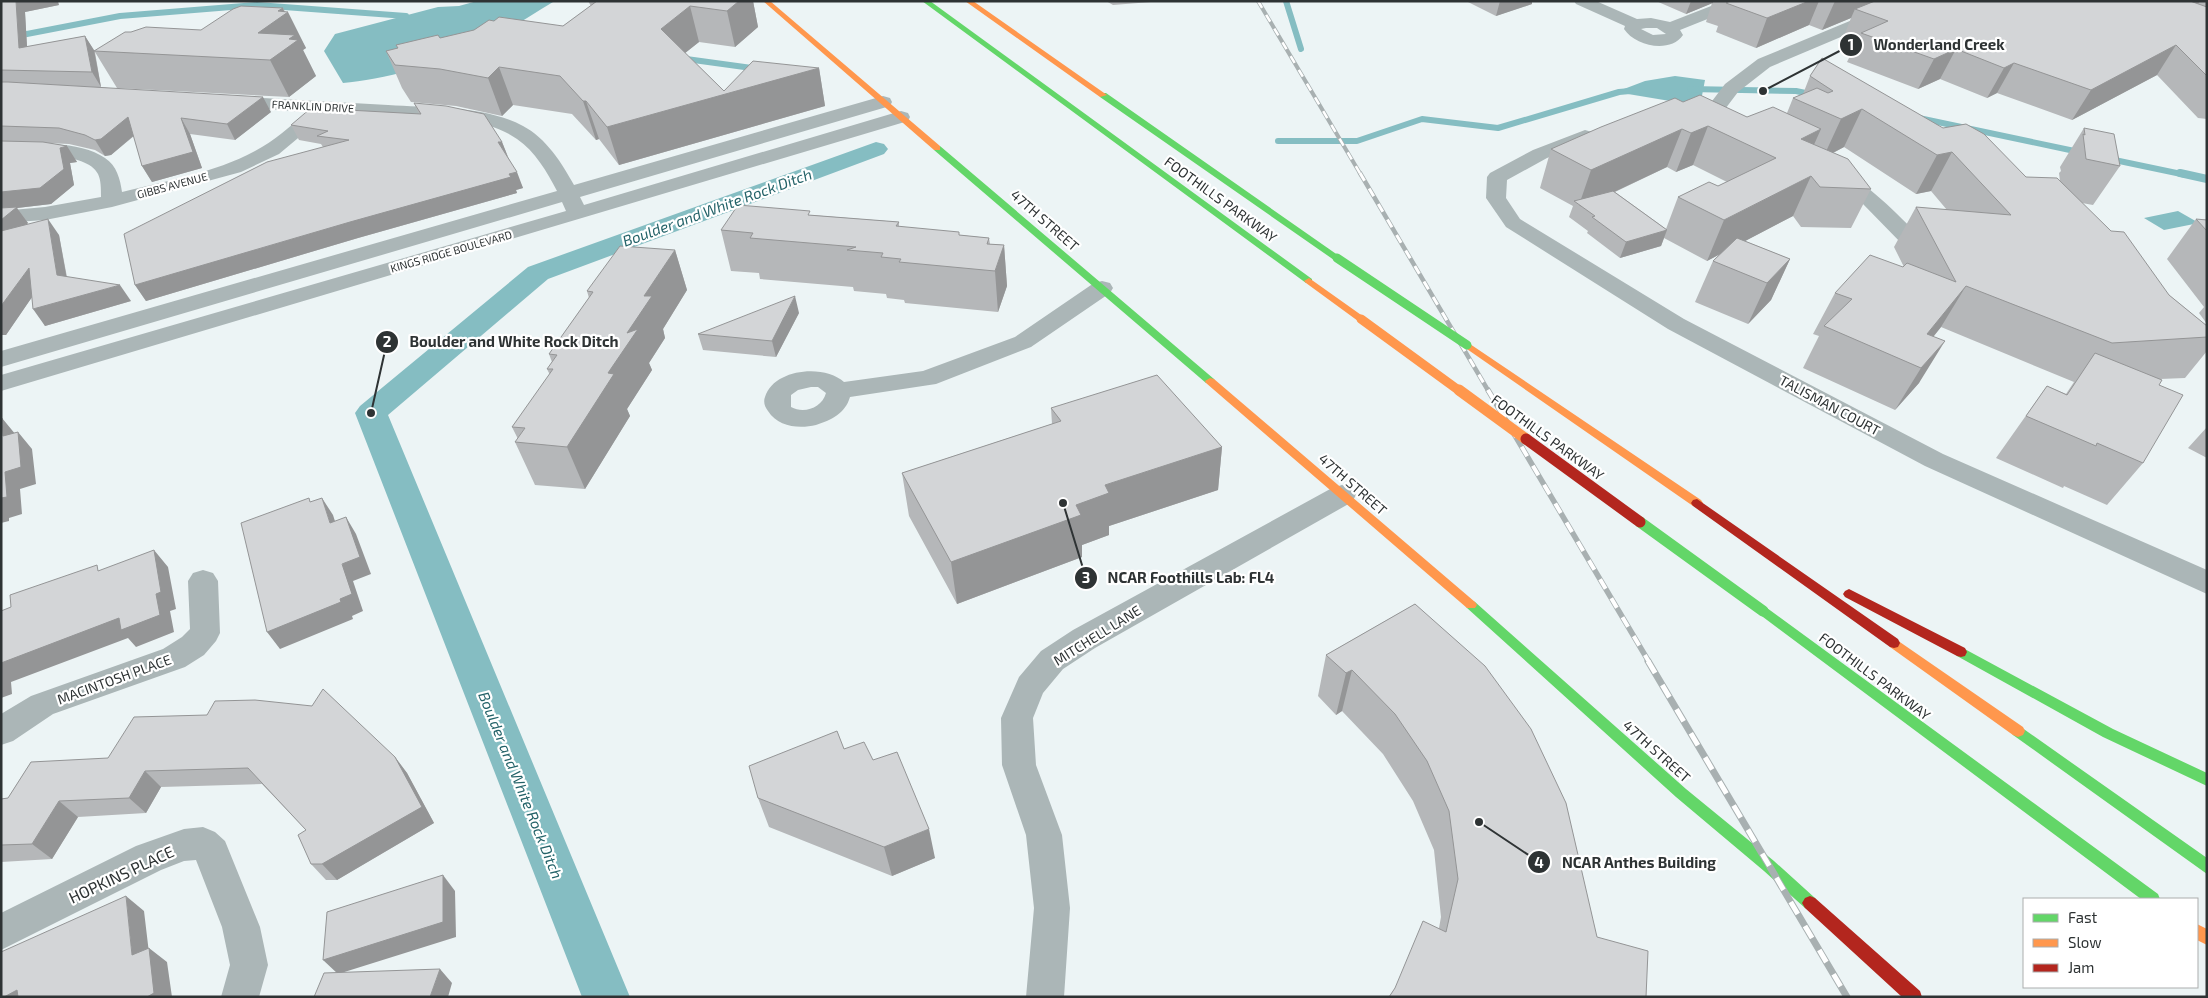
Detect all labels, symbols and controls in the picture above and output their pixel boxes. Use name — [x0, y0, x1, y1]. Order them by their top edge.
callout: Wonderland Creek — [1839, 30, 2015, 60]
text: 1 — [1848, 35, 1854, 53]
text: Wonderland Creek — [1873, 35, 2005, 53]
street label: FRANKLIN DRIVE — [272, 97, 354, 115]
street label: FOOTHILLS PARKWAY — [1161, 153, 1281, 246]
water label: Boulder and White Rock Ditch — [620, 164, 814, 250]
street label: GIBBS AVENUE — [135, 169, 209, 201]
street label: 47TH STREET — [1007, 186, 1083, 254]
street label: KINGS RIDGE BOULEVARD — [389, 227, 513, 275]
callout: Boulder and White Rock Ditch — [374, 327, 629, 357]
text: 2 — [383, 332, 392, 350]
text: Boulder and White Rock Ditch — [409, 332, 619, 350]
street label: TALISMAN COURT — [1777, 371, 1883, 439]
street label: FOOTHILLS PARKWAY — [1488, 391, 1608, 484]
street label: 47TH STREET — [1315, 450, 1391, 518]
callout: NCAR Foothills Lab: FL4 — [1073, 563, 1285, 593]
text: 3 — [1082, 568, 1090, 586]
text: NCAR Foothills Lab: FL4 — [1108, 568, 1275, 586]
street label: MITCHELL LANE — [1050, 601, 1144, 669]
street label: FOOTHILLS PARKWAY — [1816, 629, 1934, 723]
street label: MACINTOSH PLACE — [55, 650, 173, 708]
water label: Boulder and White Rock Ditch — [475, 689, 567, 881]
street label: 47TH STREET — [1620, 716, 1694, 786]
street label: HOPKINS PLACE — [65, 841, 177, 907]
callout: NCAR Anthes Building — [1526, 847, 1726, 877]
text: 4 — [1534, 853, 1544, 871]
text: NCAR Anthes Building — [1562, 853, 1716, 871]
legend — [2023, 898, 2198, 988]
text: Fast — [2068, 908, 2098, 926]
text: Slow — [2068, 933, 2102, 951]
text: Jam — [2068, 958, 2094, 976]

